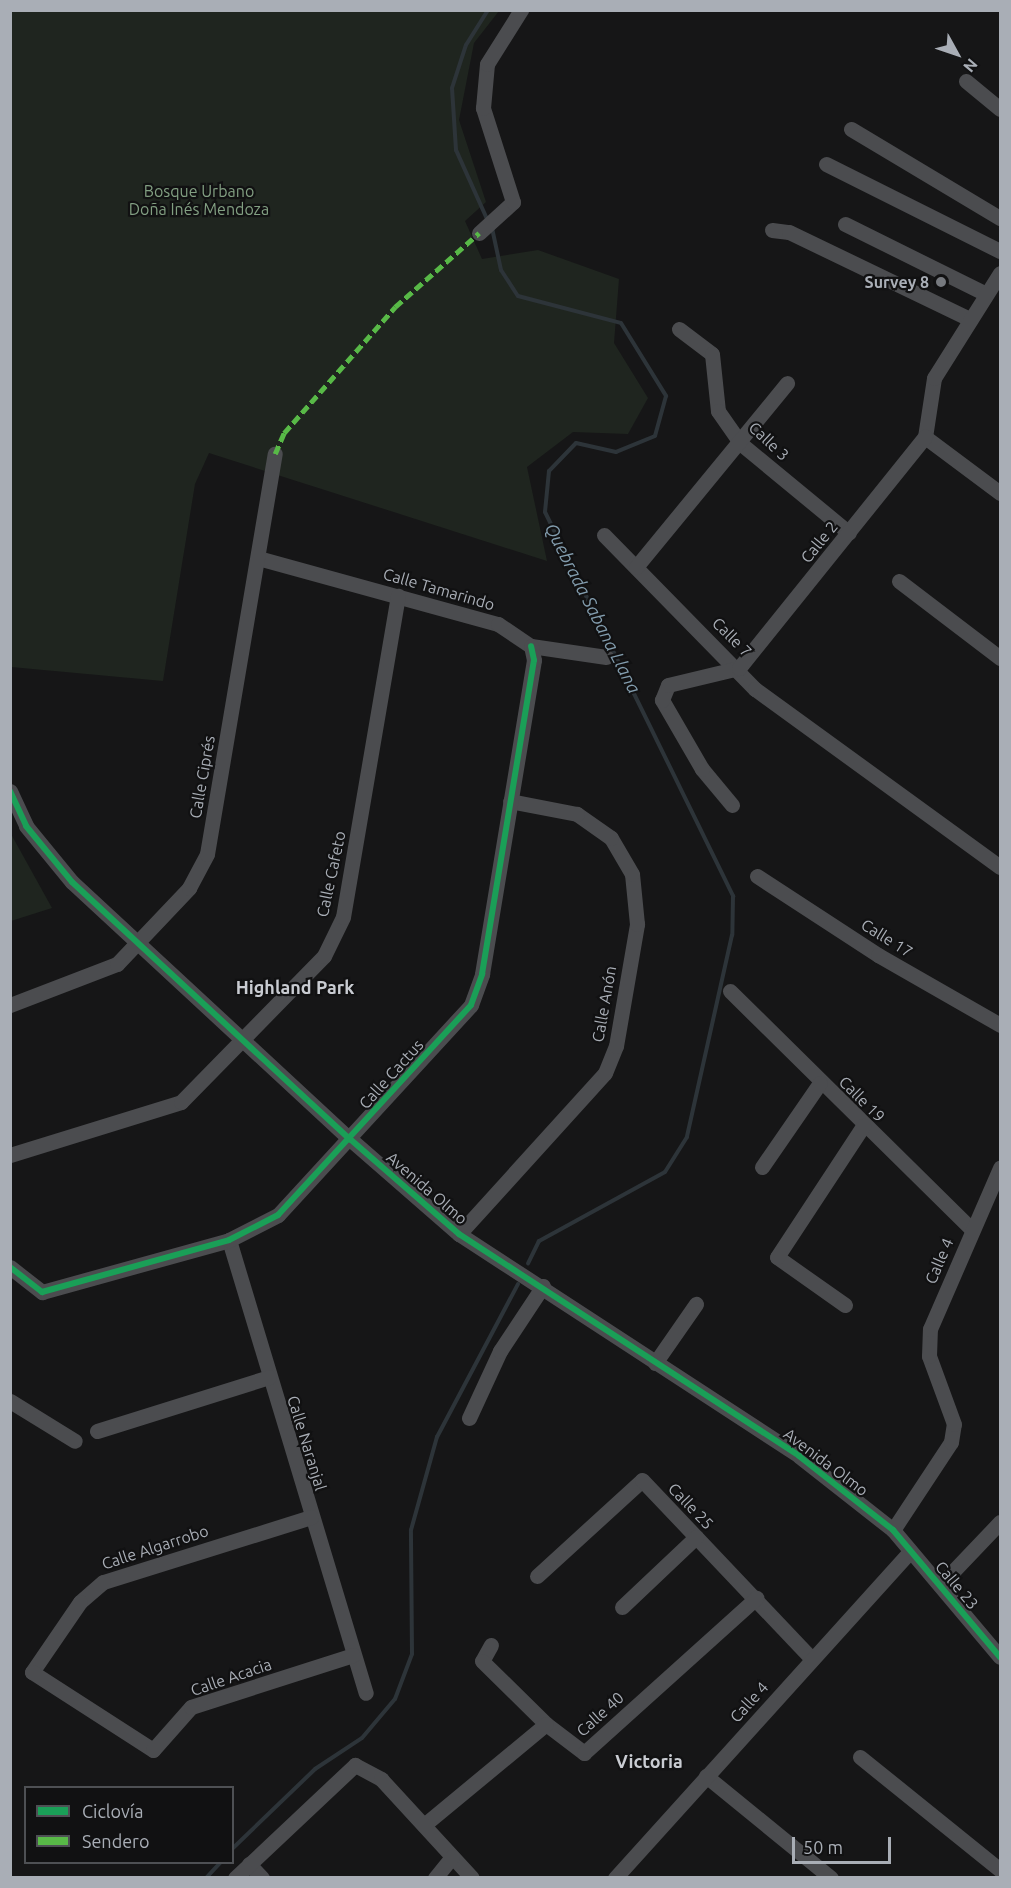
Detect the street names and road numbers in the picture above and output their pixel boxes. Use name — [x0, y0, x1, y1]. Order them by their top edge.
street label: Calle 3 — [745, 418, 793, 464]
street label: Calle 2 — [796, 517, 842, 567]
street label: Calle Tamarindo — [381, 564, 497, 614]
street label: Calle 7 — [708, 613, 756, 661]
street label: Calle Ciprés — [185, 734, 219, 820]
street label: Calle Cafeto — [313, 829, 349, 919]
street label: Calle 17 — [858, 915, 916, 961]
street label: Calle Anón — [588, 964, 620, 1044]
street label: Calle Cactus — [355, 1035, 427, 1113]
street label: Calle 19 — [835, 1072, 889, 1126]
street label: Avenida Olmo — [383, 1148, 471, 1228]
street label: Calle 4 — [921, 1235, 957, 1287]
street label: Calle Naranjal — [283, 1393, 331, 1493]
street label: Avenida Olmo — [780, 1424, 872, 1500]
street label: Calle 25 — [664, 1479, 718, 1533]
street label: Calle Algarrobo — [99, 1521, 211, 1573]
street label: Calle 23 — [931, 1557, 983, 1613]
street label: Calle Acacia — [188, 1654, 274, 1700]
street label: Calle 4 — [726, 1678, 772, 1726]
street label: Calle 40 — [572, 1688, 628, 1740]

